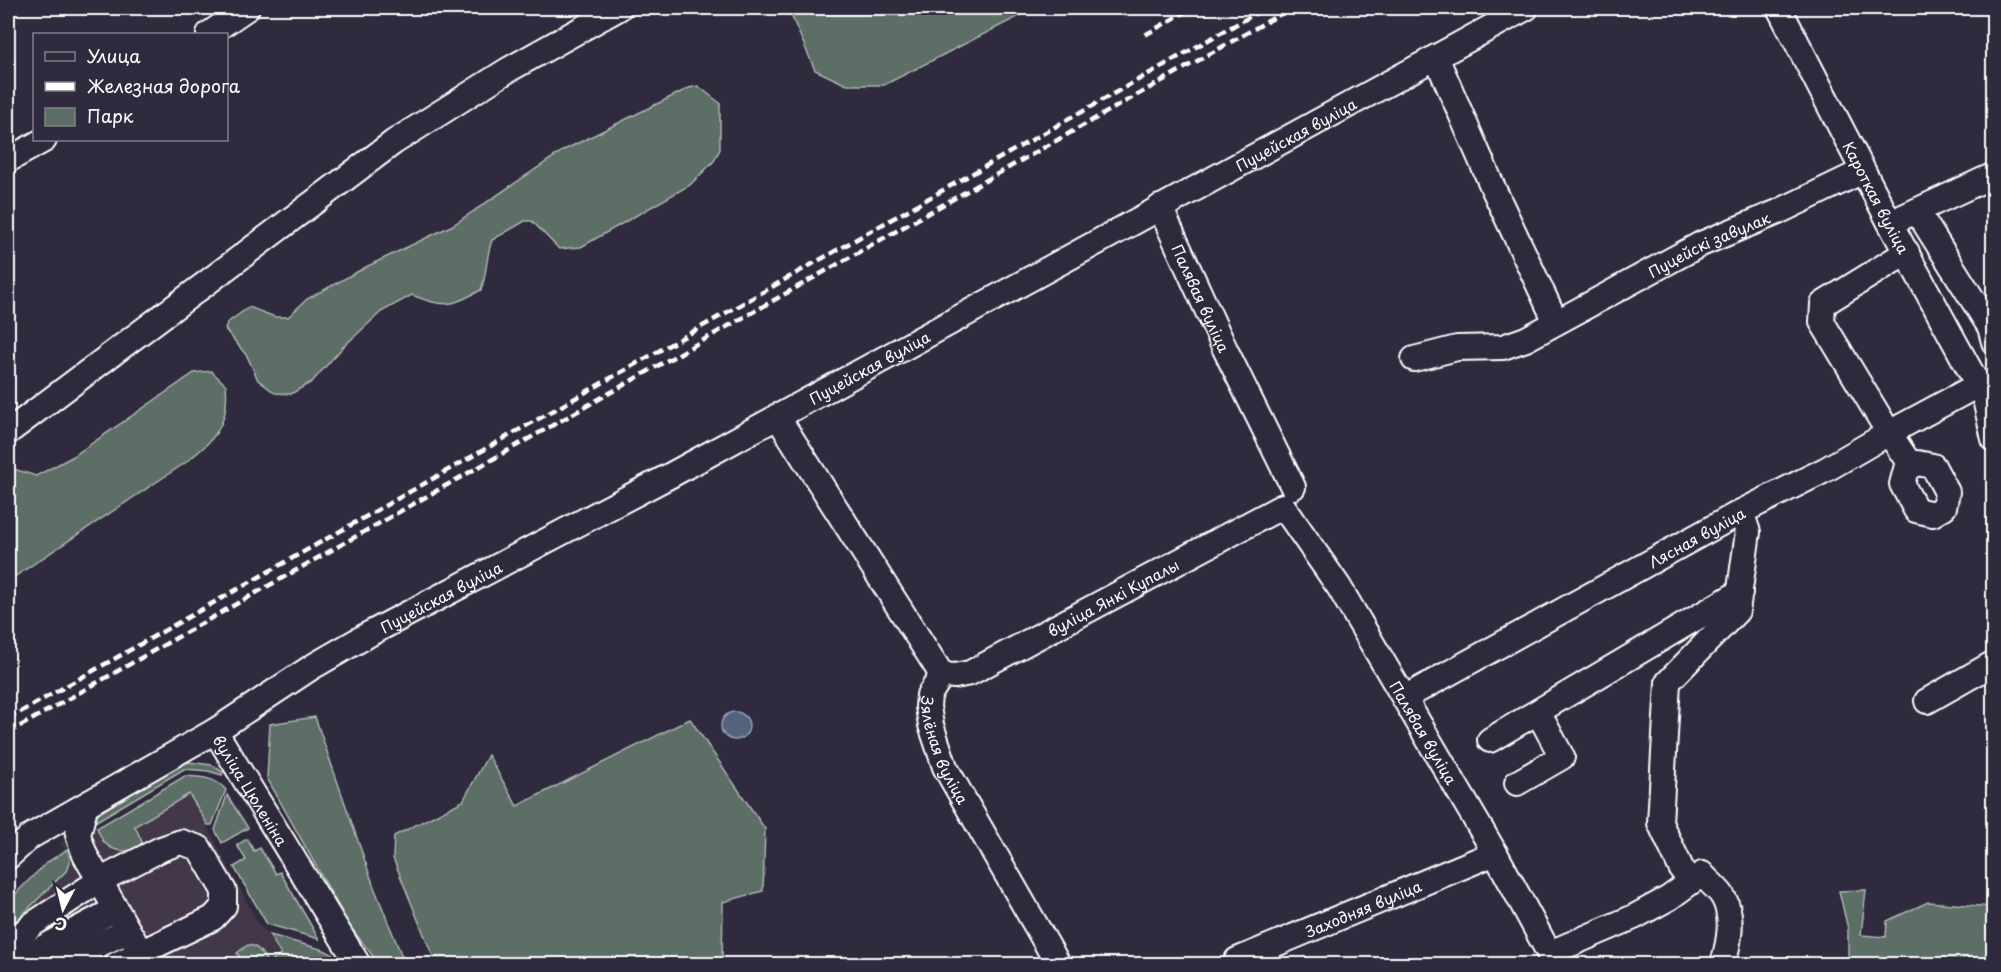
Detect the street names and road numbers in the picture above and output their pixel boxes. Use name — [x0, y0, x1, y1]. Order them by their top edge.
street label: Пуцейская вуліца — [1231, 91, 1361, 176]
street label: Кароткая вуліца — [1838, 137, 1916, 258]
street label: Пуцейскі завулак — [1643, 205, 1773, 282]
street label: Палявая вуліца — [1167, 240, 1237, 356]
street label: Пуцейская вуліца — [804, 324, 934, 409]
street label: Лясная вуліца — [1644, 500, 1750, 573]
street label: вуліца Янкі Купалы — [1043, 552, 1183, 641]
street label: Пуцейская вуліца — [376, 554, 506, 638]
street label: Палявая вуліца — [1385, 676, 1464, 789]
street label: Зялёная вуліца — [916, 695, 976, 809]
street label: вуліца Цюленіна — [208, 730, 294, 850]
street label: Заходняя вуліца — [1301, 873, 1425, 942]

